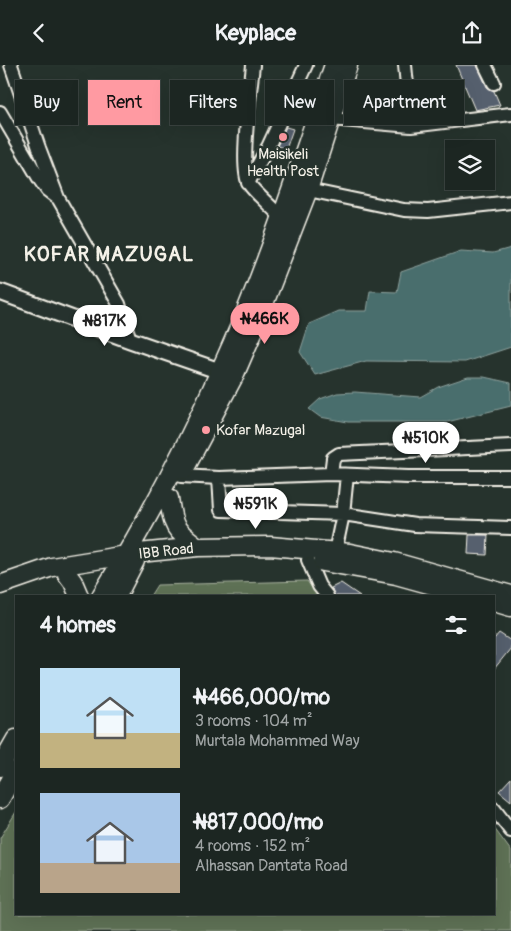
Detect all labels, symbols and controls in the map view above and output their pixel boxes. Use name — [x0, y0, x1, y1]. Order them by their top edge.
icon: back — [25, 19, 53, 47]
text: Keyplace — [215, 19, 296, 47]
icon: share — [458, 19, 486, 47]
chip: Buy — [15, 80, 78, 125]
chip: Rent — [88, 80, 160, 125]
chip: Filters — [170, 80, 255, 125]
chip: New — [265, 80, 334, 125]
chip: Apartment — [344, 80, 464, 125]
marker: Maisikeli Health Post — [277, 131, 289, 143]
map controls — [445, 140, 495, 190]
button: layers — [445, 140, 495, 190]
place label: Maisikeli Health Post — [247, 145, 320, 181]
district label: KOFAR MAZUGAL — [24, 242, 194, 267]
pin: ₦466K — [230, 303, 300, 345]
pin: ₦817K — [70, 305, 140, 347]
text: ₦466K — [241, 309, 289, 329]
text: ₦817K — [84, 311, 126, 331]
place label: Kofar Mazugal — [216, 421, 305, 440]
pin: ₦510K — [391, 421, 461, 464]
marker: Kofar Mazugal — [200, 424, 212, 436]
text: ₦510K — [403, 428, 449, 448]
pin: ₦591K — [221, 487, 291, 530]
text: ₦591K — [235, 494, 277, 514]
street label: IBB Road — [137, 539, 195, 564]
icon: filters — [442, 611, 470, 639]
text: 4 homes — [40, 612, 116, 639]
text: ₦466,000/mo — [195, 684, 330, 711]
icon: home — [80, 688, 140, 748]
text: 3 rooms · 104 m² — [195, 711, 312, 731]
text: Murtala Mohammed Way — [195, 731, 360, 751]
text: ₦817,000/mo — [195, 809, 323, 836]
icon: home — [80, 813, 140, 873]
text: 4 rooms · 152 m² — [195, 836, 310, 856]
text: Alhassan Dantata Road — [195, 856, 348, 876]

